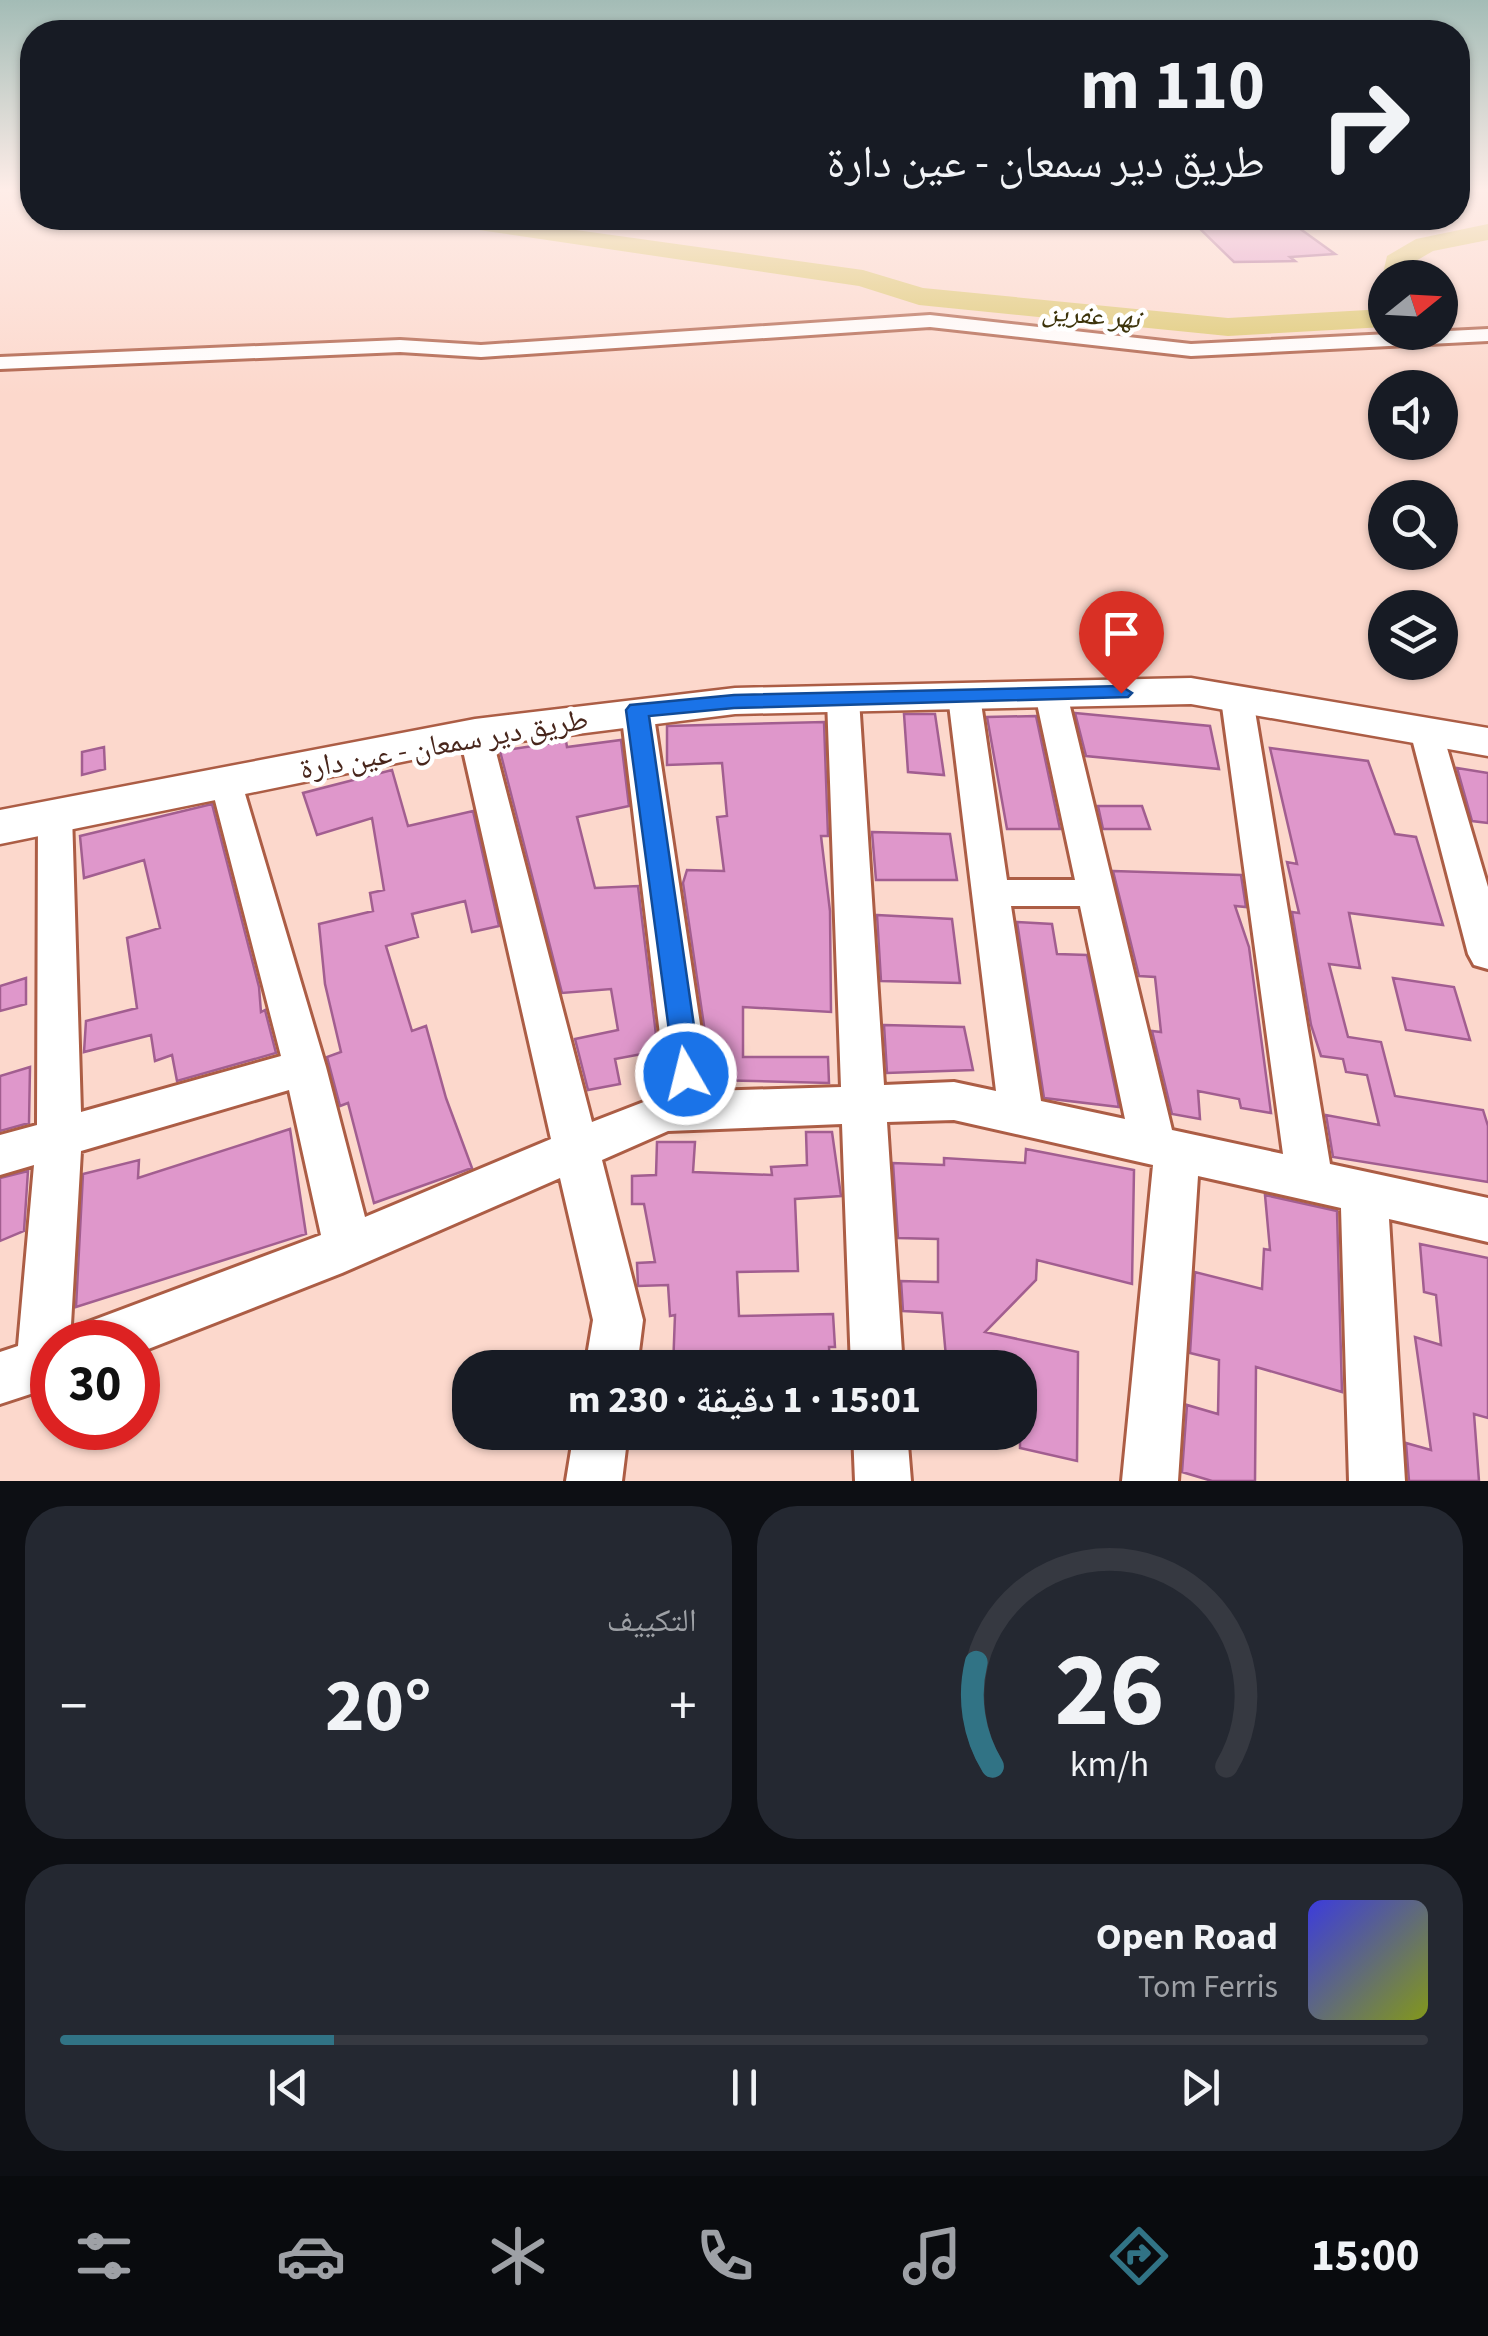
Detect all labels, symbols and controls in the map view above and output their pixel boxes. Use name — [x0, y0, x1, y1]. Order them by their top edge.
text: 110 m — [1080, 36, 1265, 136]
icon: right — [1300, 60, 1430, 190]
text: طريق دير سمعان - عين دارة — [827, 131, 1265, 195]
north arrow — [1368, 260, 1458, 350]
map controls — [1368, 260, 1458, 680]
water label: نهر عفرين — [1041, 291, 1145, 340]
button: sound — [1368, 370, 1458, 460]
button: search — [1368, 480, 1458, 570]
button: layers — [1368, 590, 1458, 680]
pin — [1079, 591, 1164, 694]
icon: arrive — [1094, 606, 1149, 661]
street label: طريق دير سمعان - عين دارة — [296, 697, 592, 791]
position arrow — [634, 1022, 738, 1126]
speed limit sign: 30 — [30, 1320, 160, 1450]
text: 15:01 · 1 دقيقة · 230 m — [568, 1373, 921, 1427]
text: التكييف — [607, 1598, 697, 1644]
text: 26 — [1055, 1618, 1165, 1766]
text: 20° — [325, 1653, 432, 1760]
text: − — [60, 1668, 87, 1746]
text: + — [669, 1668, 696, 1746]
text: km/h — [1070, 1739, 1149, 1790]
text: Open Road — [1096, 1910, 1278, 1964]
text: Tom Ferris — [1138, 1964, 1278, 2010]
icon: previous — [261, 2060, 316, 2115]
icon: pause — [717, 2060, 772, 2115]
icon: next — [1173, 2060, 1228, 2115]
icon: filters — [69, 2221, 139, 2291]
icon: car — [276, 2221, 346, 2291]
icon: climate — [483, 2221, 553, 2291]
icon: phone — [690, 2221, 760, 2291]
icon: music — [897, 2221, 967, 2291]
icon: directions — [1104, 2221, 1174, 2291]
text: 15:00 — [1311, 2224, 1419, 2288]

